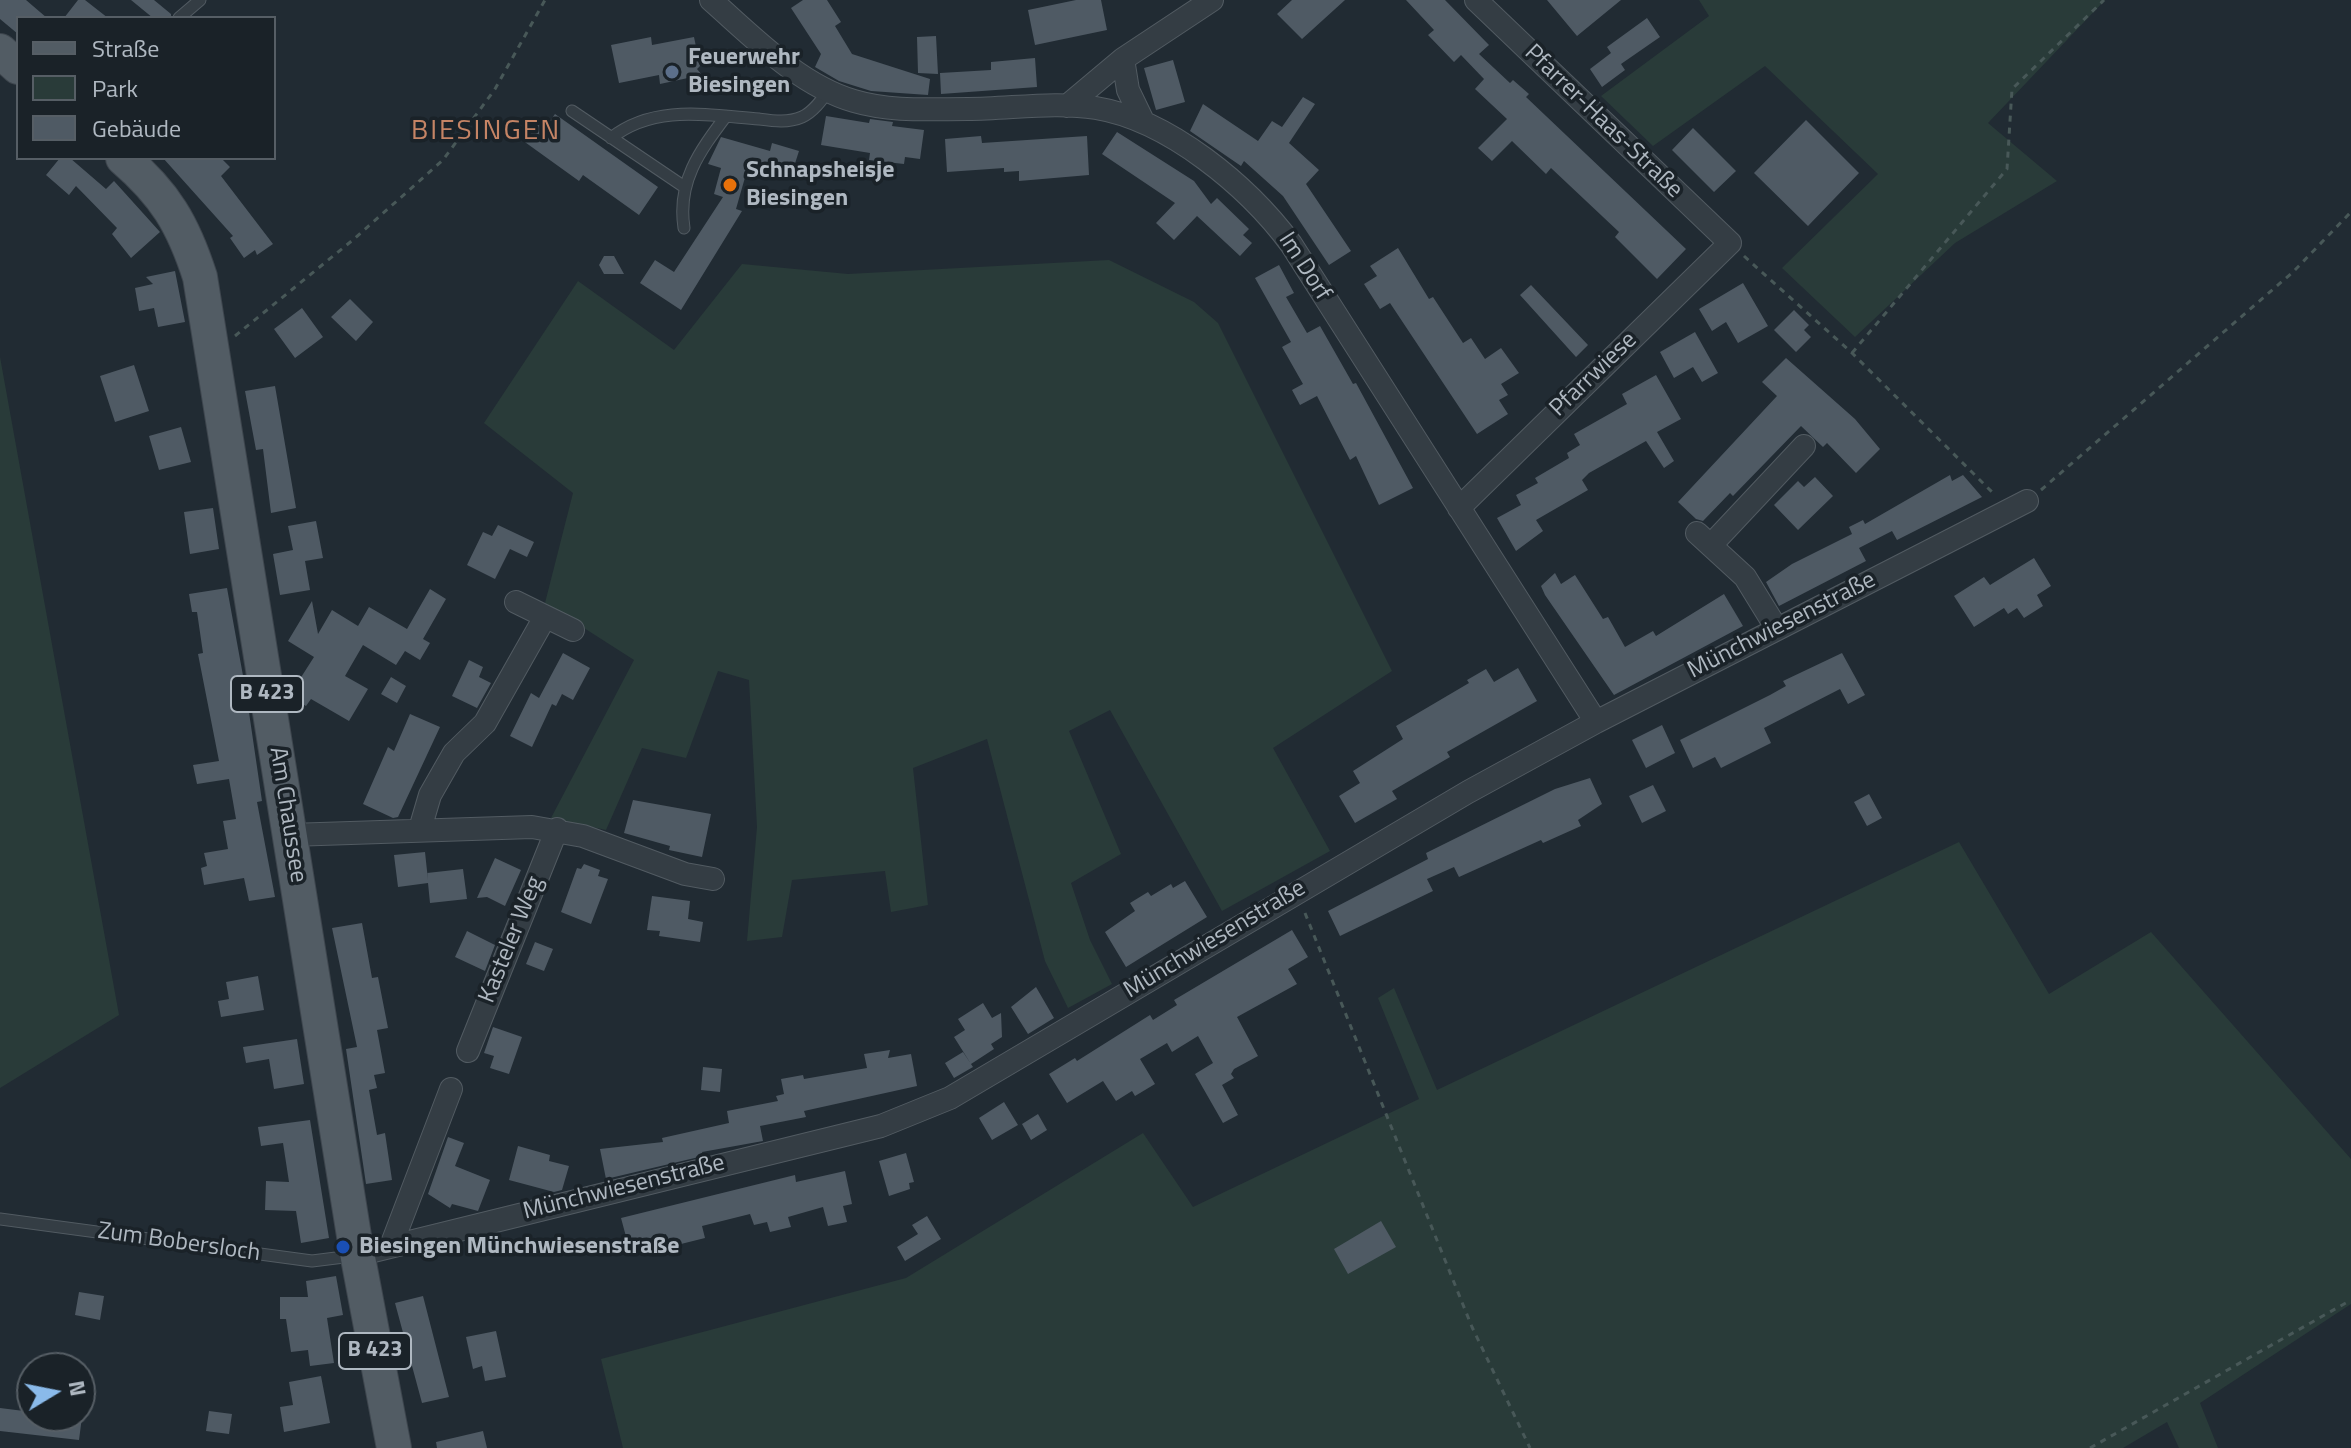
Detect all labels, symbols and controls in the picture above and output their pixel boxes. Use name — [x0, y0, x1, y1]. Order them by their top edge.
legend — [16, 16, 276, 160]
text: Straße — [92, 30, 159, 66]
street label: Pfarrer-Haas-Straße — [1518, 39, 1688, 205]
place label: Feuerwehr Biesingen — [688, 44, 800, 100]
marker: Feuerwehr Biesingen — [663, 63, 681, 81]
text: Park — [92, 70, 138, 106]
text: Gebäude — [92, 110, 181, 146]
district label: BIESINGEN — [411, 115, 561, 149]
place label: Schnapsheisje Biesingen — [746, 157, 894, 213]
marker: Schnapsheisje Biesingen — [721, 176, 739, 194]
street label: Im Dorf — [1271, 227, 1337, 307]
street label: Pfarrwiese — [1545, 327, 1643, 423]
street label: Münchwiesenstraße — [1683, 566, 1881, 686]
road number: B 423 — [231, 676, 303, 712]
street label: Am Chaussee — [262, 745, 312, 885]
street label: Kasteler Weg — [474, 873, 550, 1007]
street label: Münchwiesenstraße — [1119, 874, 1311, 1006]
street label: Münchwiesenstraße — [520, 1149, 728, 1227]
street label: Zum Bobersloch — [96, 1217, 262, 1269]
place label: Biesingen Münchwiesenstraße — [359, 1233, 679, 1261]
marker: Biesingen Münchwiesenstraße — [334, 1238, 352, 1256]
road number: B 423 — [339, 1333, 411, 1369]
north arrow — [16, 1352, 96, 1432]
text: N — [60, 1378, 96, 1399]

